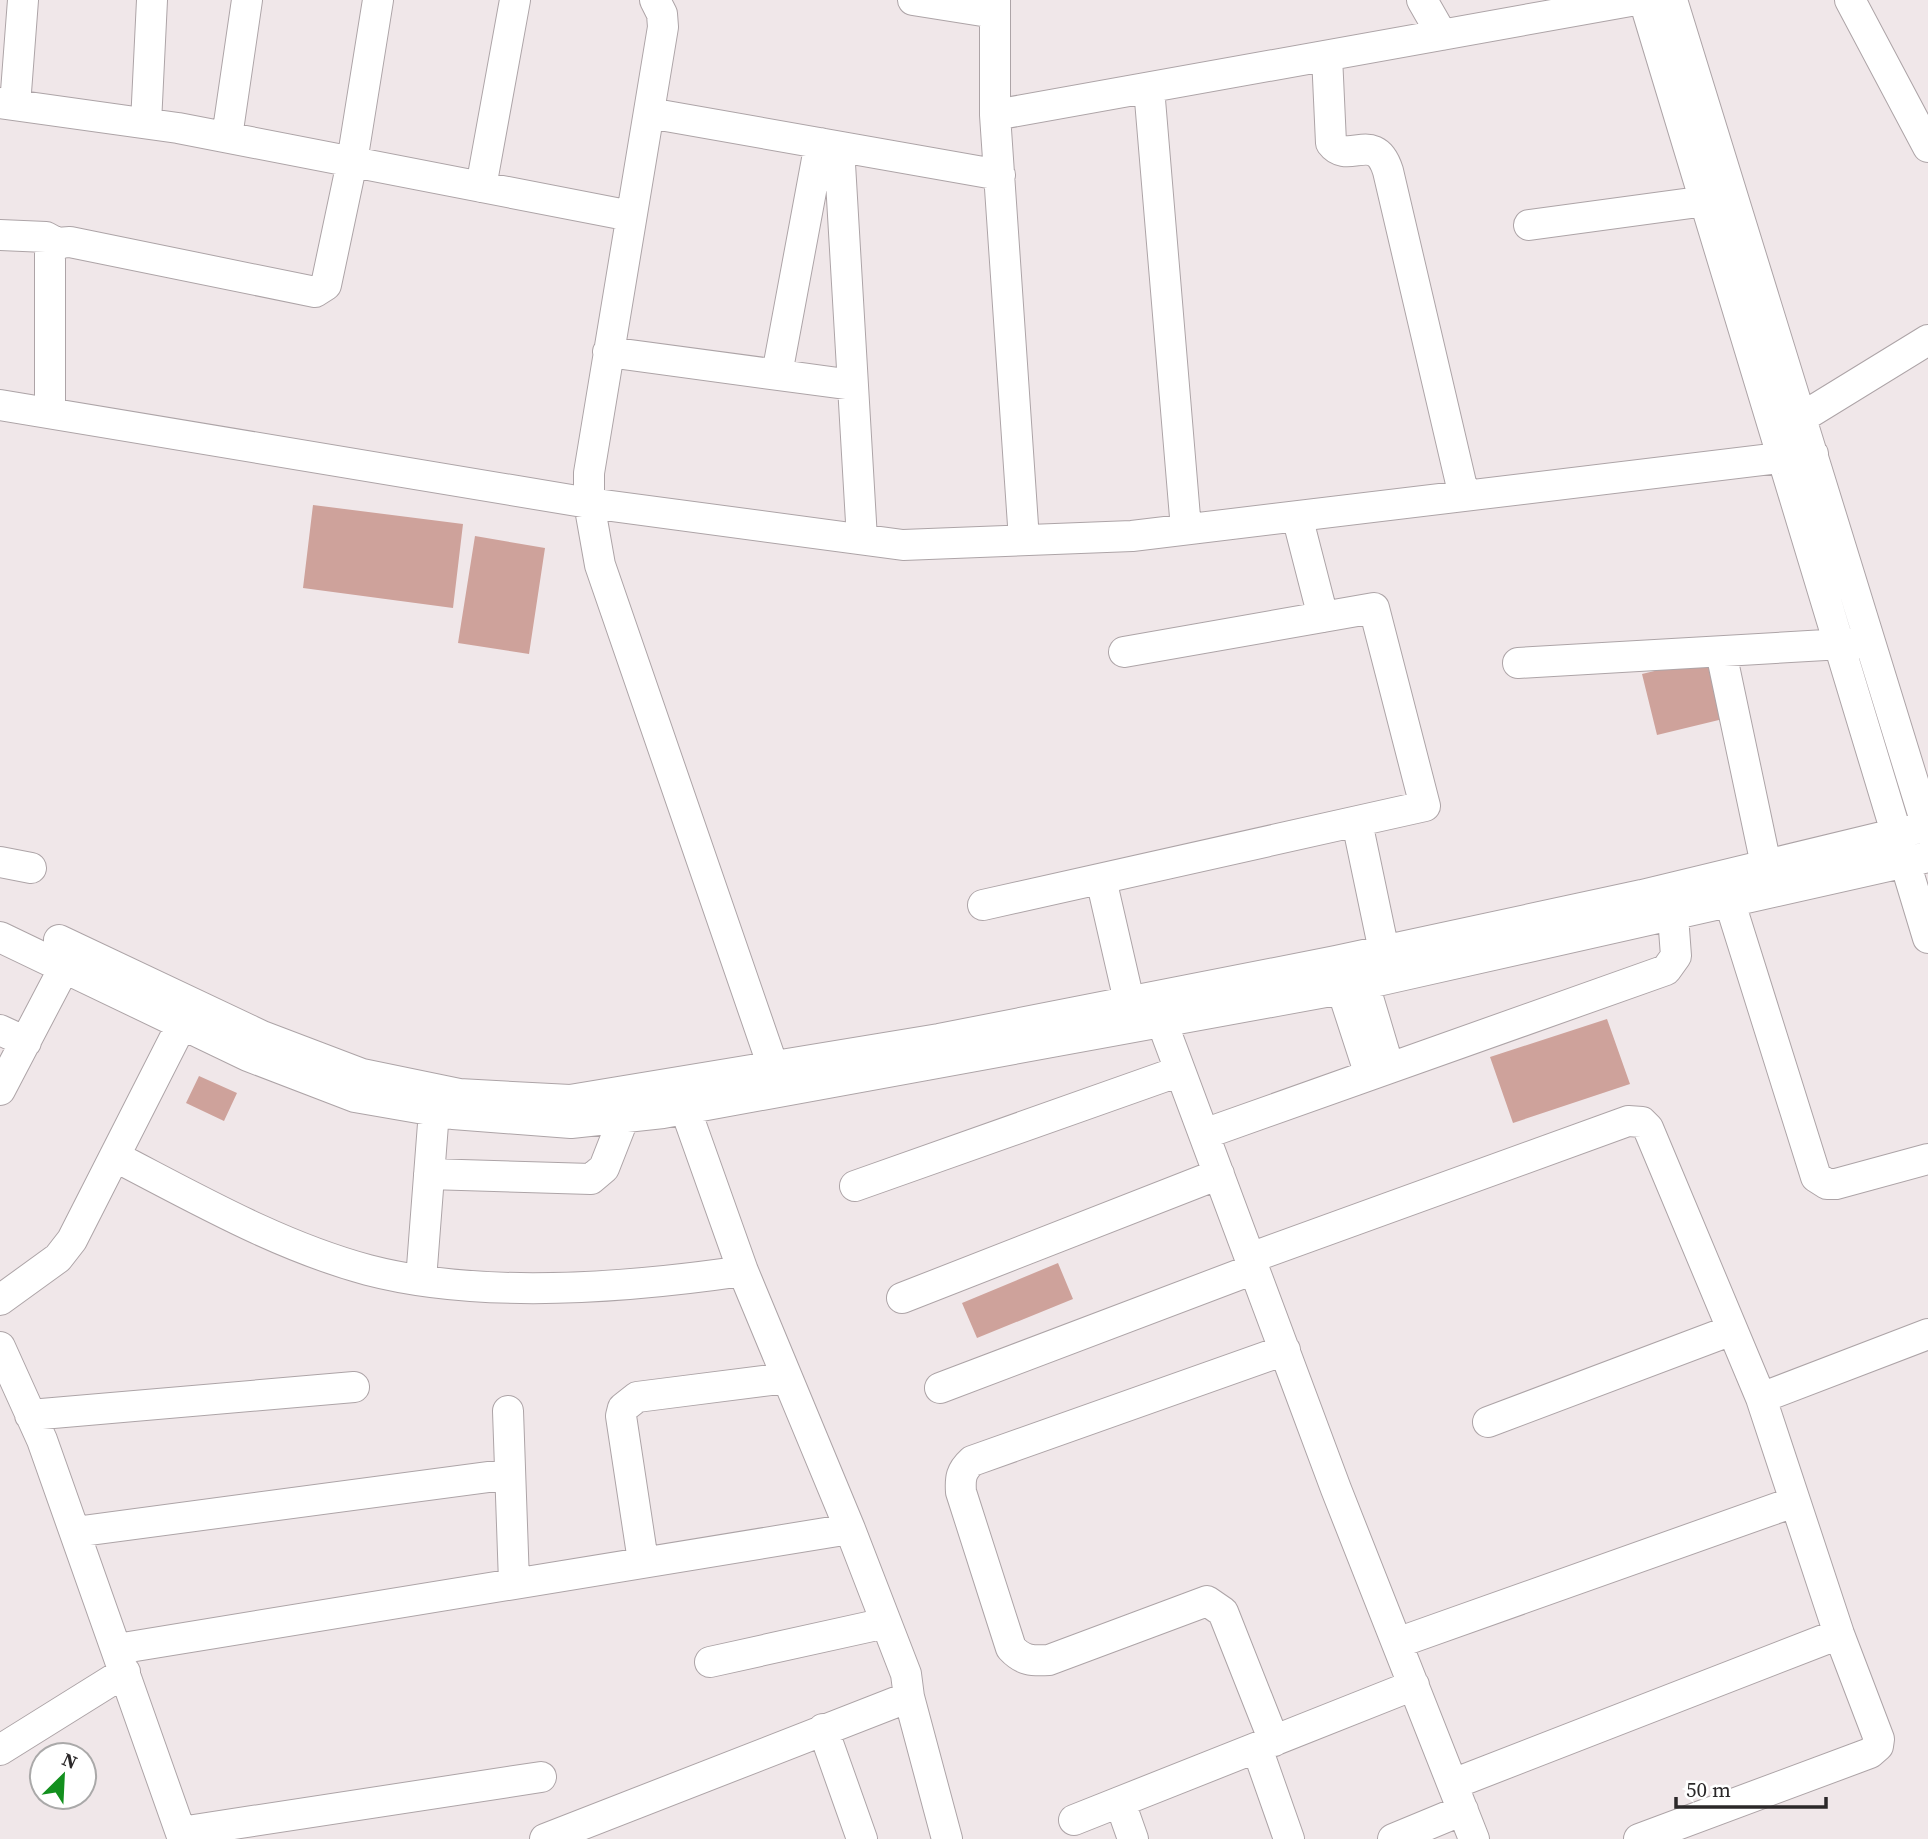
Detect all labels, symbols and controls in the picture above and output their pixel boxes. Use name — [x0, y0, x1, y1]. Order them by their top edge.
north arrow — [28, 1741, 98, 1811]
text: N — [58, 1746, 82, 1775]
scale bar — [1676, 1766, 1826, 1810]
text: 50 m — [1686, 1775, 1731, 1804]

